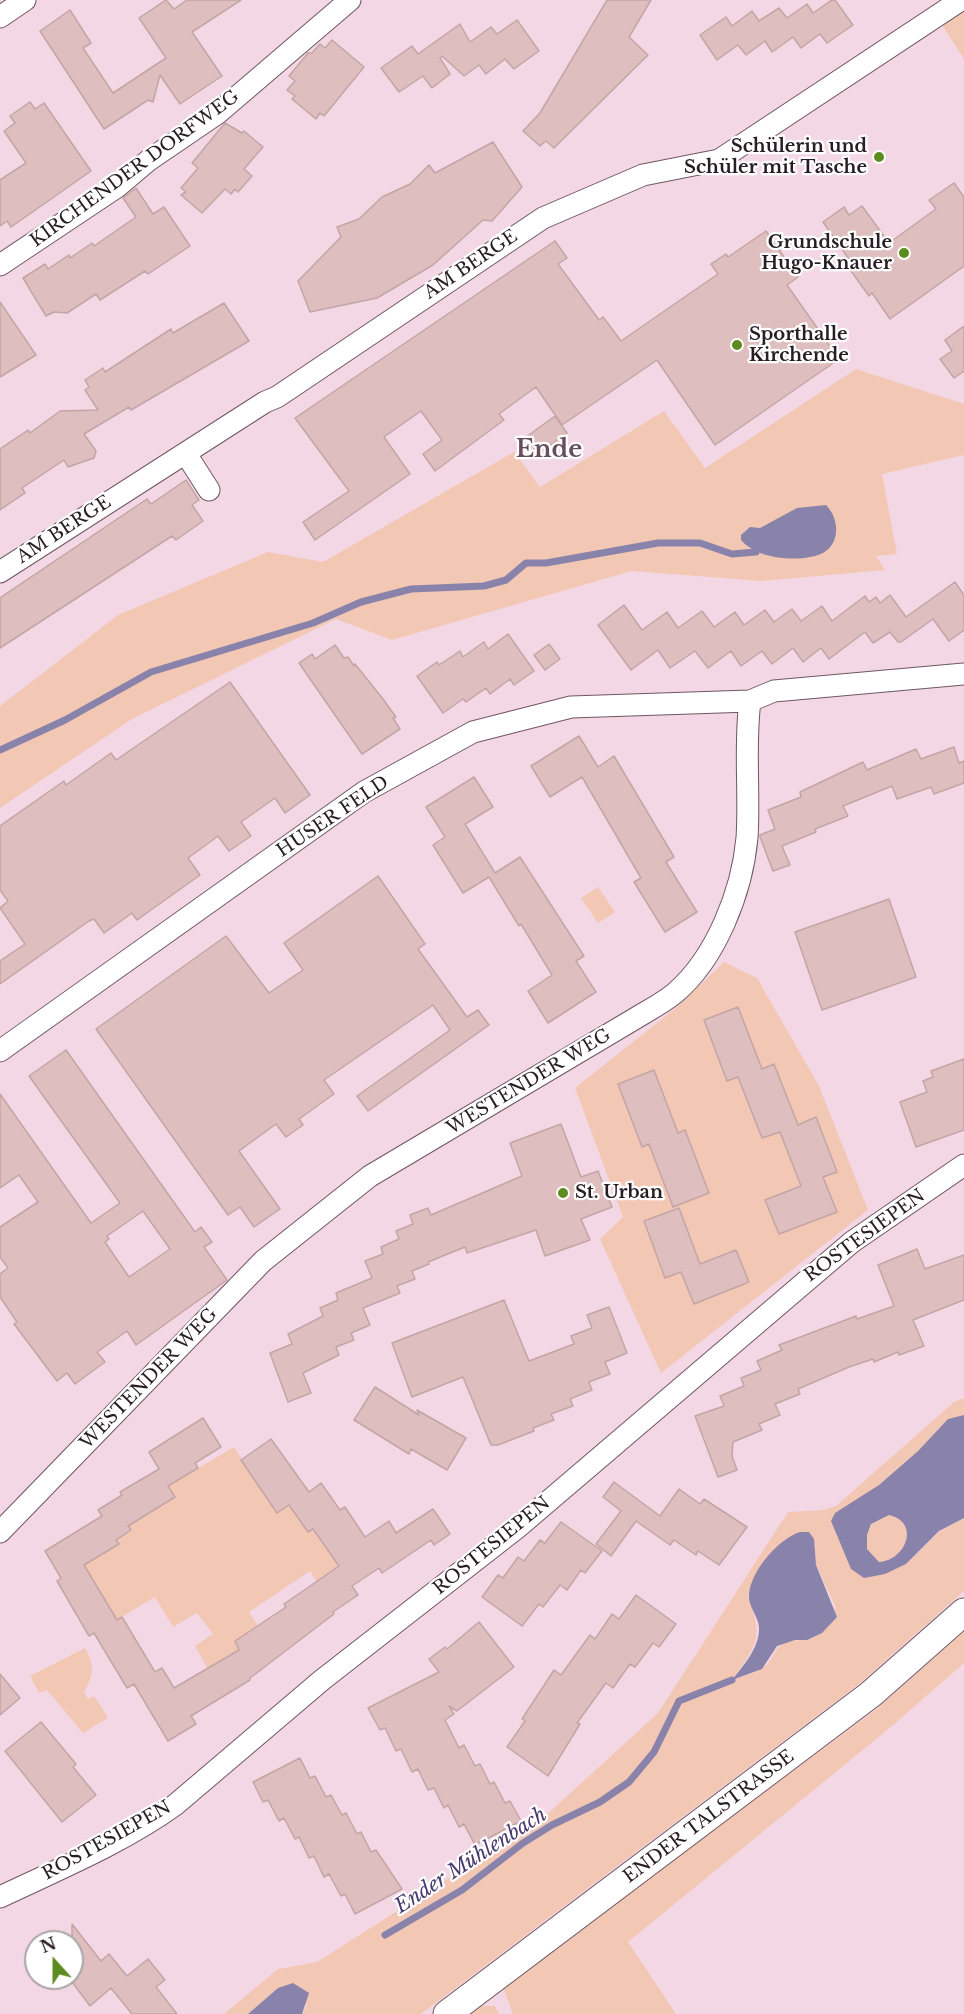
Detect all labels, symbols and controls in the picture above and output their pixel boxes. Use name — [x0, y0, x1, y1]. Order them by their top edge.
street label: KIRCHENDER DORFWEG — [26, 86, 244, 252]
place label: Schülerin und Schüler mit Tasche — [684, 136, 867, 178]
marker: Schülerin und Schüler mit Tasche — [872, 150, 886, 164]
street label: AM BERGE — [420, 226, 522, 304]
place label: Grundschule Hugo-Knauer — [761, 232, 892, 274]
marker: Grundschule Hugo-Knauer — [897, 246, 911, 260]
place label: Sporthalle Kirchende — [749, 324, 849, 366]
marker: Sporthalle Kirchende — [730, 338, 744, 352]
district label: Ende — [516, 436, 582, 464]
street label: AM BERGE — [13, 491, 115, 569]
street label: HUSER FELD — [273, 772, 393, 862]
street label: WESTENDER WEG — [443, 1024, 615, 1140]
place label: St. Urban — [575, 1182, 663, 1204]
street label: ROSTESIEPEN — [801, 1185, 929, 1287]
marker: St. Urban — [556, 1186, 570, 1200]
street label: WESTENDER WEG — [76, 1304, 222, 1454]
street label: ROSTESIEPEN — [429, 1492, 555, 1600]
street label: ENDER TALSTRASSE — [620, 1746, 798, 1888]
street label: ROSTESIEPEN — [39, 1797, 175, 1885]
water label: Ender Mühlenbach — [391, 1803, 551, 1919]
north arrow — [24, 1930, 84, 1990]
text: N — [38, 1933, 59, 1957]

